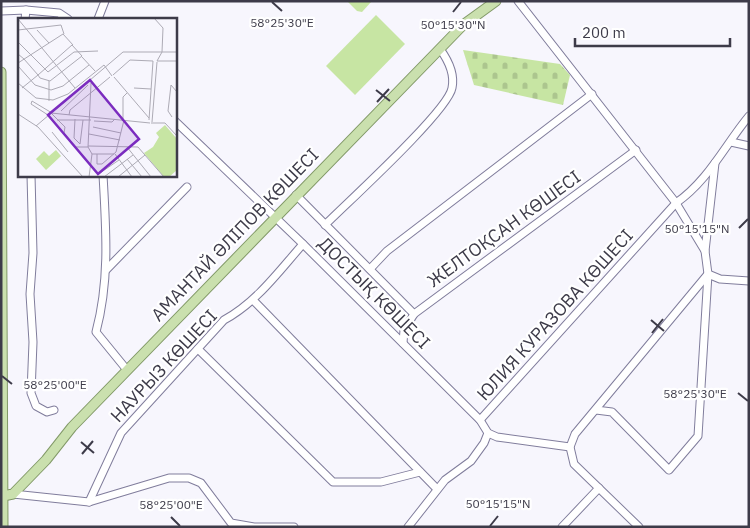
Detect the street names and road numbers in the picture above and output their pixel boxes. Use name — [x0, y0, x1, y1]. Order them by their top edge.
street label: АМАНТАЙ ӘЛІПОВ КӨШЕСІ — [146, 143, 323, 326]
street label: ЖЕЛТОҚСАН КӨШЕСІ — [422, 165, 585, 292]
street label: ЮЛИЯ КУРАЗОВА КӨШЕСІ — [472, 224, 638, 405]
street label: ДОСТЫҚ КӨШЕСІ — [313, 232, 435, 354]
street label: НАУРЫЗ КӨШЕСІ — [105, 304, 222, 427]

